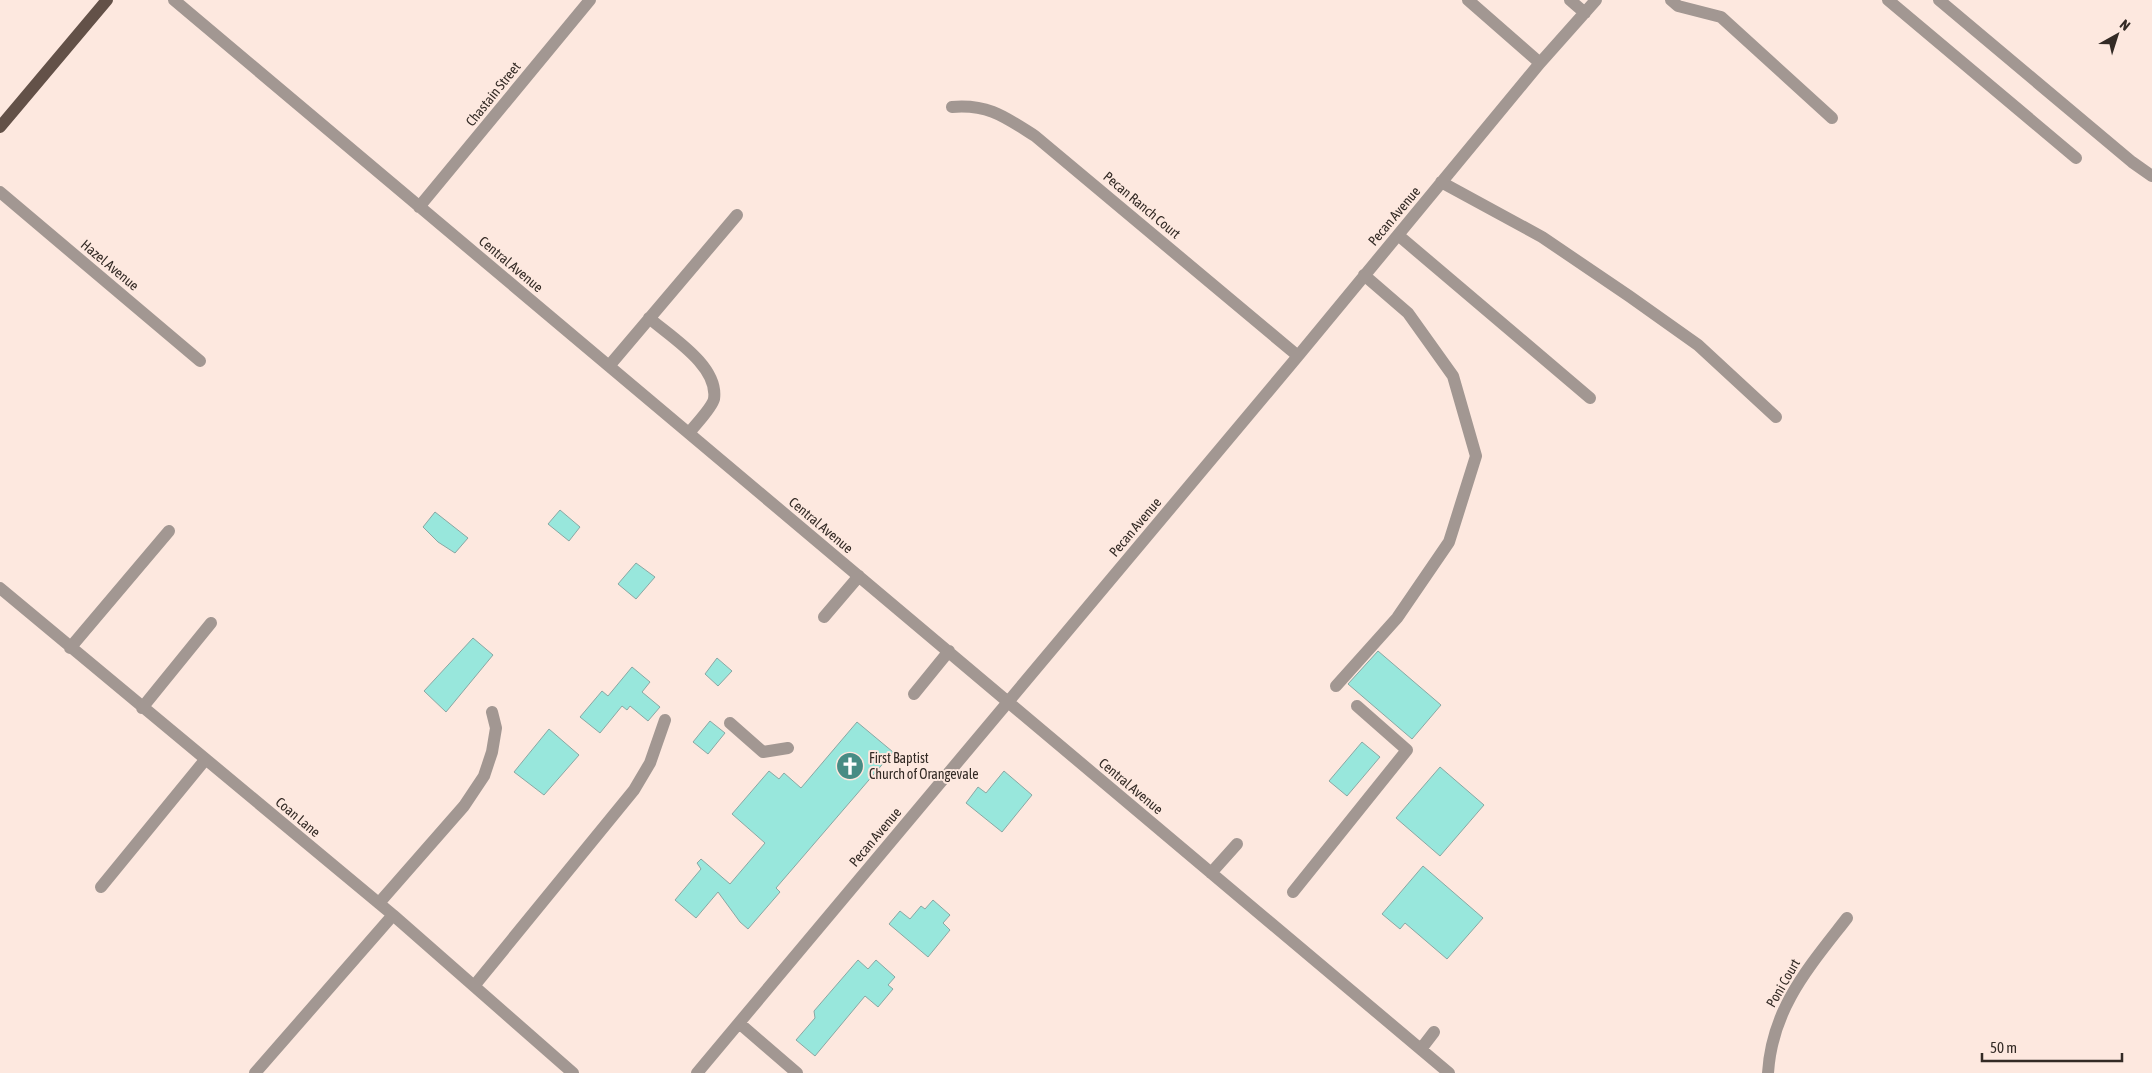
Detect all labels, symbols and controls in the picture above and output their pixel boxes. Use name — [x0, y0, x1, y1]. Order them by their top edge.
north arrow — [2092, 10, 2142, 60]
text: N — [2117, 16, 2133, 34]
street label: Chastain Street — [462, 59, 524, 129]
street label: Pecan Ranch Court — [1100, 168, 1184, 242]
street label: Pecan Avenue — [1365, 183, 1423, 249]
street label: Central Avenue — [476, 233, 546, 295]
street label: Hazel Avenue — [78, 236, 142, 294]
street label: Central Avenue — [786, 494, 856, 556]
street label: Pecan Avenue — [1106, 494, 1164, 560]
place label: First Baptist Church of Orangevale — [869, 750, 979, 782]
church icon: First Baptist Church of Orangevale — [835, 751, 865, 781]
street label: Central Avenue — [1096, 755, 1166, 817]
street label: Coan Lane — [272, 794, 324, 840]
street label: Pecan Avenue — [846, 804, 904, 870]
street label: Poni Court — [1763, 956, 1803, 1010]
scale bar — [1982, 1030, 2122, 1062]
text: 50 m — [1990, 1039, 2017, 1056]

